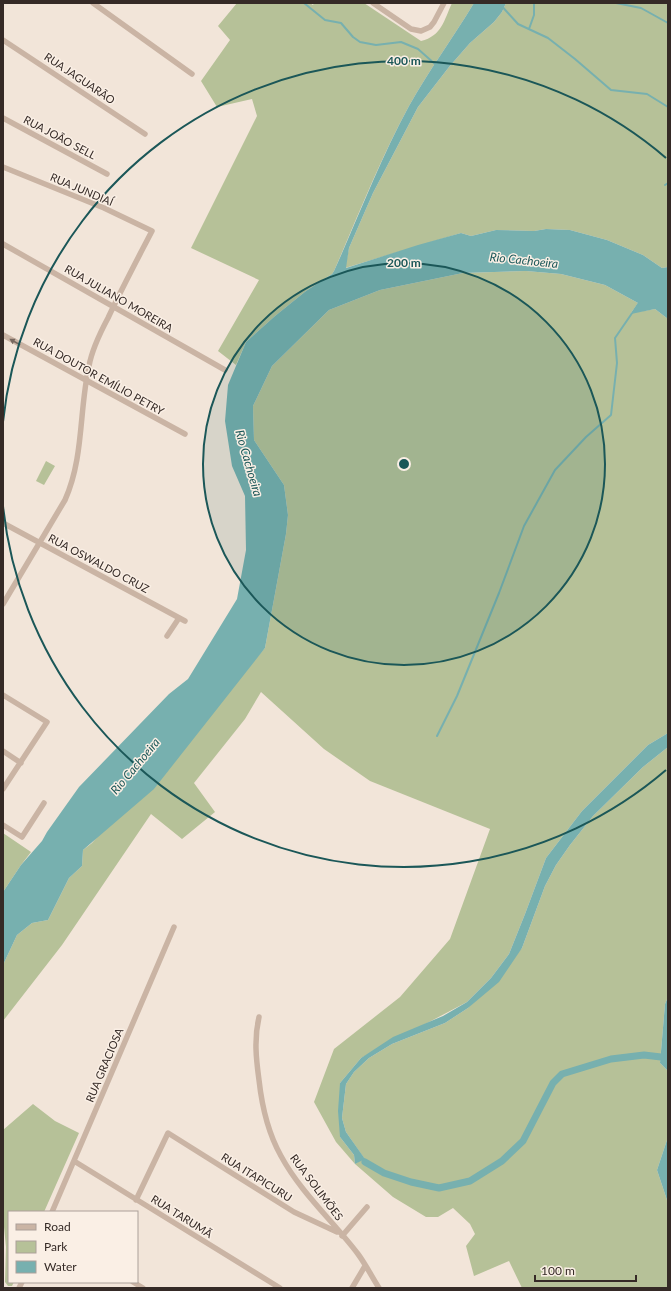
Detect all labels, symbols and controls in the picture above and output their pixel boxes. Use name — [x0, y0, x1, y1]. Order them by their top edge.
street label: RUA JAGUARÃO — [42, 50, 118, 107]
text: 400 m — [387, 53, 421, 68]
street label: RUA JOÃO SELL — [22, 112, 99, 162]
street label: RUA JUNDIAÍ — [48, 170, 116, 209]
water label: Rio Cachoeira — [489, 249, 559, 271]
text: 200 m — [387, 255, 421, 270]
street label: RUA JULIANO MOREIRA — [63, 262, 176, 335]
street label: RUA DOUTOR EMÍLIO PETRY — [31, 335, 167, 417]
one-way arrow — [9, 339, 21, 345]
water label: Rio Cachoeira — [232, 428, 266, 498]
centre of rings — [397, 457, 411, 471]
street label: RUA OSWALDO CRUZ — [46, 531, 152, 595]
water label: Rio Cachoeira — [107, 735, 163, 797]
street label: RUA GRACIOSA — [83, 1025, 126, 1104]
street label: RUA ITAPICURU — [219, 1150, 295, 1204]
street label: RUA SOLIMÕES — [288, 1151, 346, 1223]
street label: RUA TARUMÃ — [149, 1192, 216, 1240]
legend — [8, 1211, 138, 1283]
text: Road — [44, 1219, 71, 1234]
text: Park — [44, 1239, 68, 1254]
scale bar — [535, 1257, 636, 1283]
text: Water — [44, 1259, 77, 1274]
text: 100 m — [541, 1263, 575, 1278]

